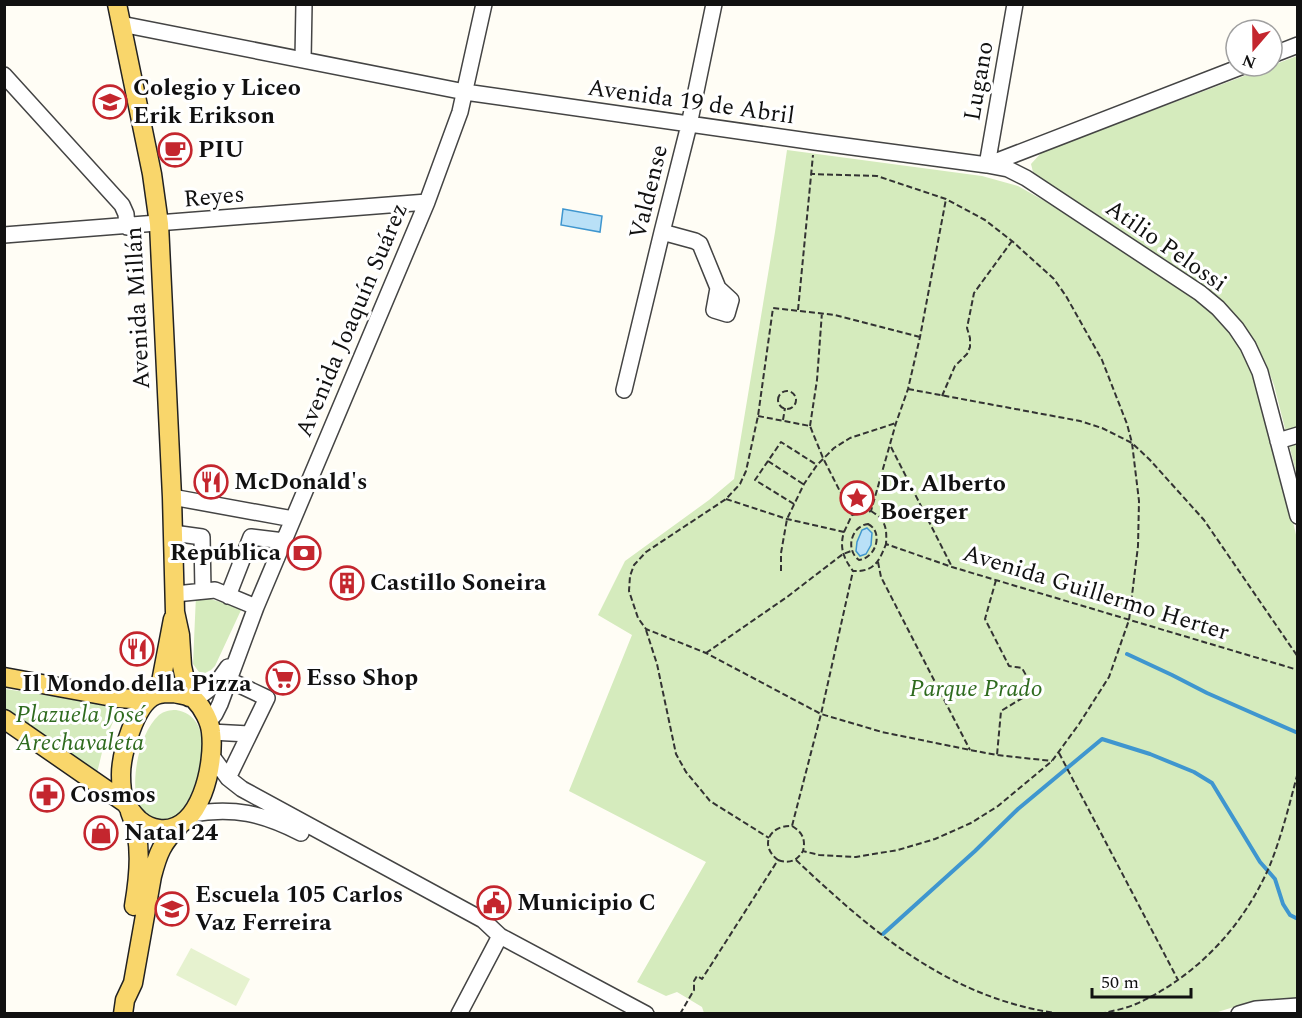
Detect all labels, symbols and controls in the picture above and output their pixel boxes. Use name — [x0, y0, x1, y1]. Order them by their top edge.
north arrow — [1224, 18, 1284, 78]
street label: Lugano — [954, 38, 1004, 124]
text: N — [1239, 48, 1259, 75]
place label: Colegio y Liceo Erik Erikson — [133, 70, 301, 134]
street label: Avenida 19 de Abril — [585, 70, 797, 134]
school or university icon: Colegio y Liceo Erik Erikson — [92, 84, 128, 120]
cafe icon: PIU — [157, 132, 193, 168]
place label: PIU — [198, 132, 244, 168]
street label: Valdense — [620, 141, 678, 243]
street label: Reyes — [182, 176, 246, 218]
street label: Atilio Pelossi — [1098, 191, 1234, 301]
street label: Avenida Joaquín Suárez — [286, 197, 418, 443]
street label: Avenida Millán — [116, 226, 160, 390]
restaurant icon: McDonald's — [193, 464, 229, 500]
place label: McDonald's — [234, 464, 367, 500]
place label: Dr. Alberto Boerger — [880, 466, 1006, 530]
place icon: Dr. Alberto Boerger — [839, 480, 875, 516]
place label: República — [170, 535, 282, 571]
bank icon: República — [286, 535, 322, 571]
street label: Avenida Guillermo Herter — [958, 535, 1234, 651]
building icon: Castillo Soneira — [329, 565, 365, 601]
place label: Castillo Soneira — [370, 565, 547, 601]
restaurant icon: Il Mondo della Pizza — [119, 631, 155, 667]
supermarket icon: Esso Shop — [265, 660, 301, 696]
place label: Esso Shop — [306, 660, 418, 696]
place label: Il Mondo della Pizza — [22, 666, 252, 702]
park label: Parque Prado — [909, 671, 1043, 707]
park label: Plazuela José Arechavaleta — [15, 697, 147, 761]
pharmacy icon: Cosmos — [29, 777, 65, 813]
place label: Cosmos — [70, 777, 156, 813]
shop icon: Natal 24 — [83, 815, 119, 851]
place label: Natal 24 — [124, 815, 219, 851]
place label: Escuela 105 Carlos Vaz Ferreira — [195, 877, 403, 941]
public building icon: Municipio C — [476, 885, 512, 921]
place label: Municipio C — [517, 885, 656, 921]
school or university icon: Escuela 105 Carlos Vaz Ferreira — [154, 891, 190, 927]
scale bar — [1092, 961, 1191, 999]
text: 50 m — [1101, 969, 1139, 996]

